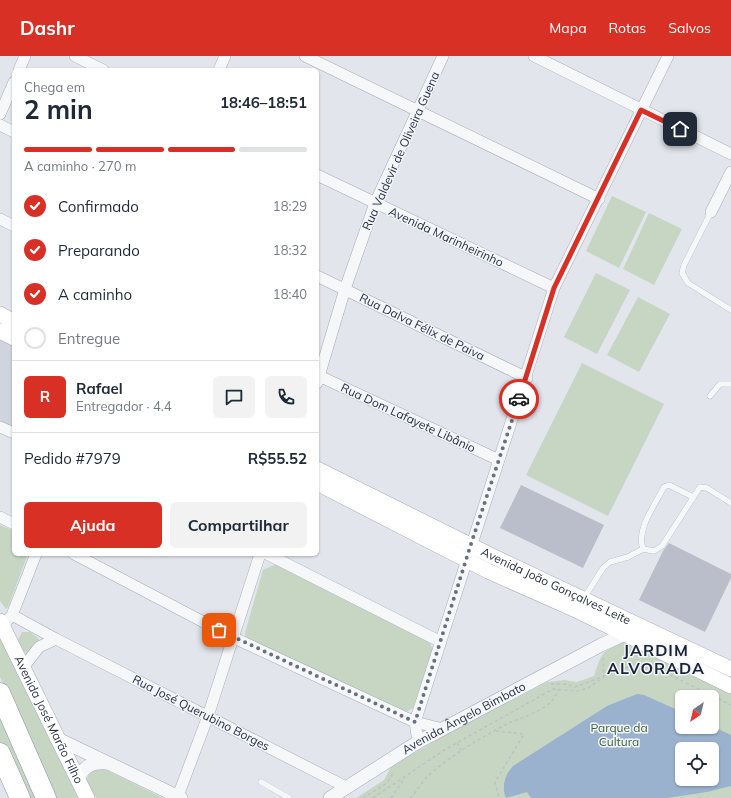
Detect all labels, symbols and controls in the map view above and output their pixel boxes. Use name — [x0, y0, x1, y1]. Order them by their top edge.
text: Dashr — [20, 16, 75, 40]
text: Mapa — [549, 19, 587, 37]
text: Rotas — [609, 19, 646, 37]
text: Salvos — [668, 19, 711, 37]
street label: Rua Valdevir de Oliveira Guena — [359, 69, 442, 233]
text: Chega em — [24, 79, 85, 95]
text: 2 min — [24, 93, 93, 126]
text: 18:46–18:51 — [220, 93, 307, 112]
pin — [663, 112, 697, 146]
icon: home — [669, 118, 691, 140]
text: A caminho · 270 m — [24, 158, 136, 174]
icon: check — [24, 195, 46, 217]
text: Confirmado — [58, 197, 139, 216]
text: 18:29 — [273, 198, 307, 214]
street label: Avenida Marinheirinho — [386, 203, 506, 270]
icon: check — [24, 239, 46, 261]
text: Preparando — [58, 241, 140, 260]
text: 18:32 — [273, 242, 307, 258]
icon: check — [24, 283, 46, 305]
text: A caminho — [58, 285, 132, 304]
text: 18:40 — [273, 286, 307, 302]
street label: Rua Dalva Félix de Paiva — [357, 290, 487, 363]
text: Entregue — [58, 329, 120, 348]
button: chat — [213, 376, 255, 418]
button: phone — [265, 376, 307, 418]
text: Rafael — [76, 379, 123, 398]
courier — [499, 379, 539, 419]
street label: Rua Dom Lafayete Libânio — [338, 380, 478, 455]
text: R — [40, 387, 50, 406]
icon: car — [508, 388, 530, 410]
text: Entregador · 4.4 — [76, 398, 171, 414]
text: Pedido #7979 — [24, 449, 121, 468]
text: R$55.52 — [248, 449, 307, 468]
button: Ajuda — [24, 502, 162, 548]
button: Compartilhar — [170, 502, 307, 548]
street label: Avenida João Gonçalves Leite — [479, 544, 633, 628]
pin — [202, 613, 236, 647]
icon: bag — [208, 619, 230, 641]
district label: JARDIM ALVORADA — [607, 640, 705, 678]
street label: Avenida José Marão Filho — [11, 653, 87, 786]
street label: Rua José Querubino Borges — [130, 671, 272, 754]
street label: Avenida Ângelo Bimbato — [399, 678, 528, 757]
north arrow — [675, 690, 719, 734]
map controls — [675, 690, 719, 786]
park label: Parque da Cultura — [590, 720, 648, 749]
button: locate — [675, 742, 719, 786]

